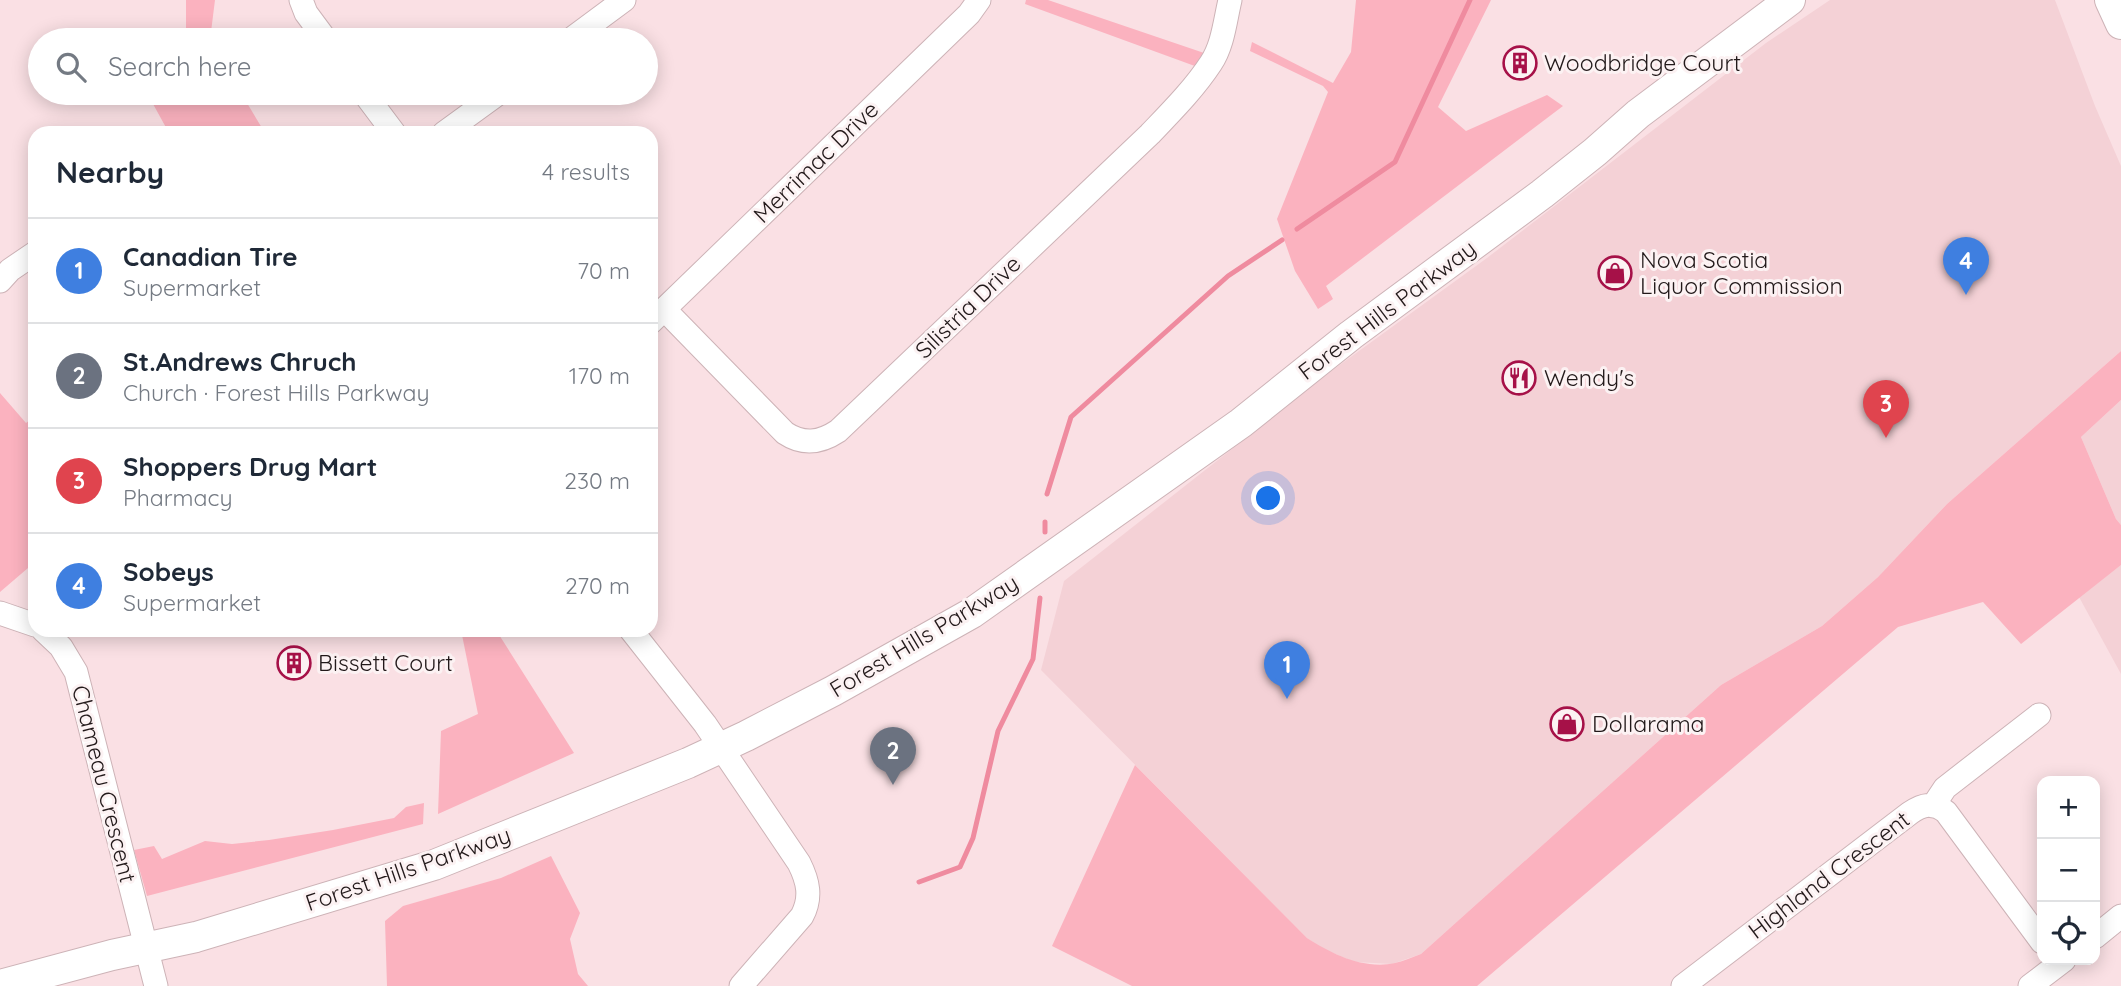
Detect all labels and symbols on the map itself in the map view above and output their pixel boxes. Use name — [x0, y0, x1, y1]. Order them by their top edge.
building icon: Woodbridge Court — [1501, 44, 1539, 82]
place label: Woodbridge Court — [1544, 48, 1741, 77]
street label: Merrimac Drive — [747, 95, 884, 229]
street label: Forest Hills Parkway — [1292, 233, 1481, 386]
pin: 4 — [1943, 237, 1989, 295]
place label: Nova Scotia Liquor Commission — [1640, 245, 1843, 300]
street label: Silistria Drive — [909, 249, 1027, 364]
shop icon: Nova Scotia Liquor Commission — [1596, 254, 1634, 292]
restaurant icon: Wendy's — [1500, 359, 1538, 397]
place label: Wendy's — [1544, 363, 1634, 392]
pin: 3 — [1863, 380, 1909, 438]
your location — [1251, 481, 1285, 515]
street label: Forest Hills Parkway — [824, 568, 1023, 703]
pin: 1 — [1264, 641, 1310, 699]
building icon: Bissett Court — [275, 644, 313, 682]
place label: Bissett Court — [318, 648, 453, 677]
street label: Chameau Crescent — [66, 682, 143, 886]
shop icon: Dollarama — [1548, 705, 1586, 743]
place label: Dollarama — [1592, 709, 1705, 738]
pin: 2 — [870, 727, 916, 785]
street label: Highland Crescent — [1742, 804, 1915, 945]
street label: Forest Hills Parkway — [301, 820, 514, 917]

